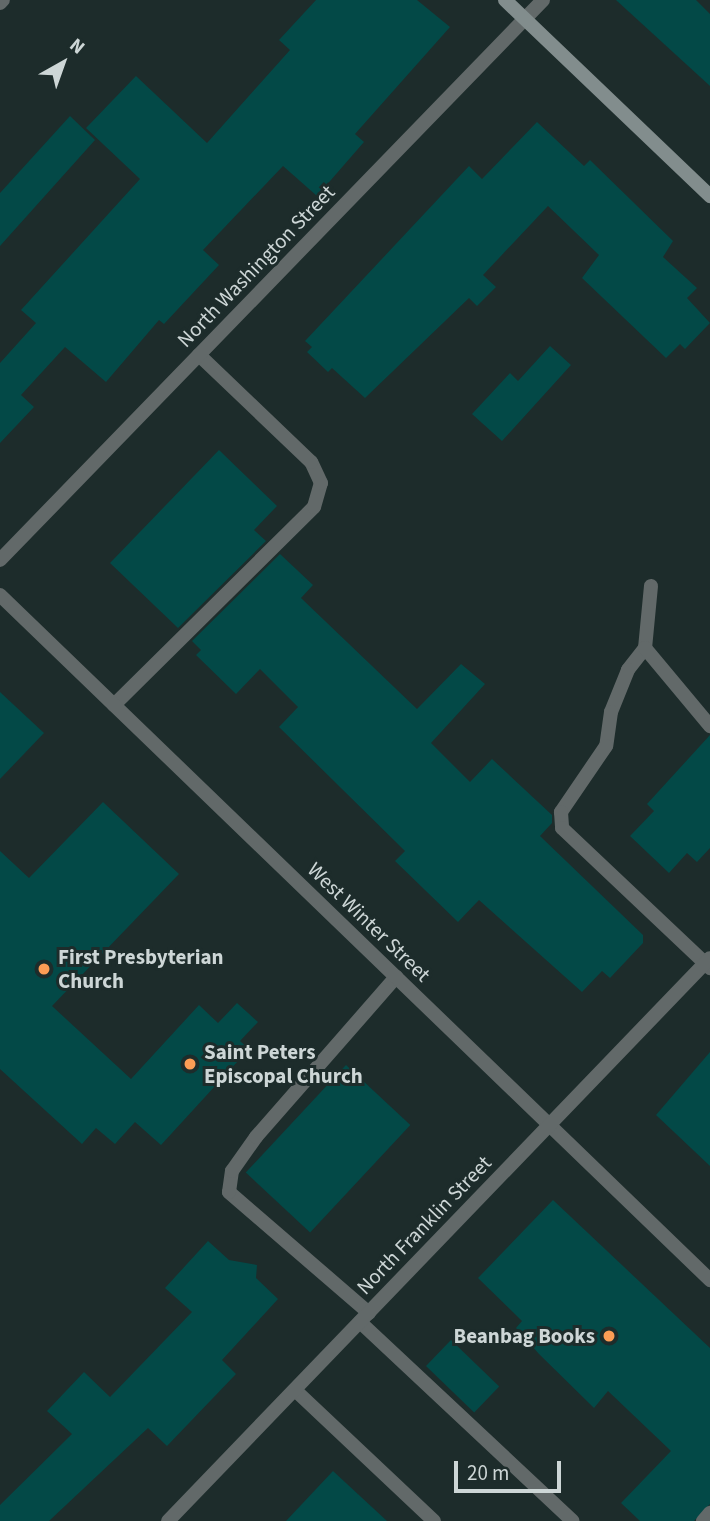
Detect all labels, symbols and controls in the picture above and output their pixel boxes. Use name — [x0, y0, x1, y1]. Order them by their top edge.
north arrow — [28, 28, 98, 98]
text: N — [63, 32, 90, 61]
street label: North Washington Street — [172, 180, 340, 352]
street label: West Winter Street — [302, 857, 436, 987]
place label: First Presbyterian Church — [58, 944, 224, 994]
marker: First Presbyterian Church — [36, 961, 52, 977]
place label: Saint Peters Episcopal Church — [204, 1039, 363, 1089]
marker: Saint Peters Episcopal Church — [182, 1056, 198, 1072]
street label: North Franklin Street — [351, 1150, 497, 1300]
place label: Beanbag Books — [453, 1323, 595, 1349]
marker: Beanbag Books — [601, 1328, 617, 1344]
scale bar — [458, 1448, 565, 1492]
text: 20 m — [467, 1458, 509, 1488]

